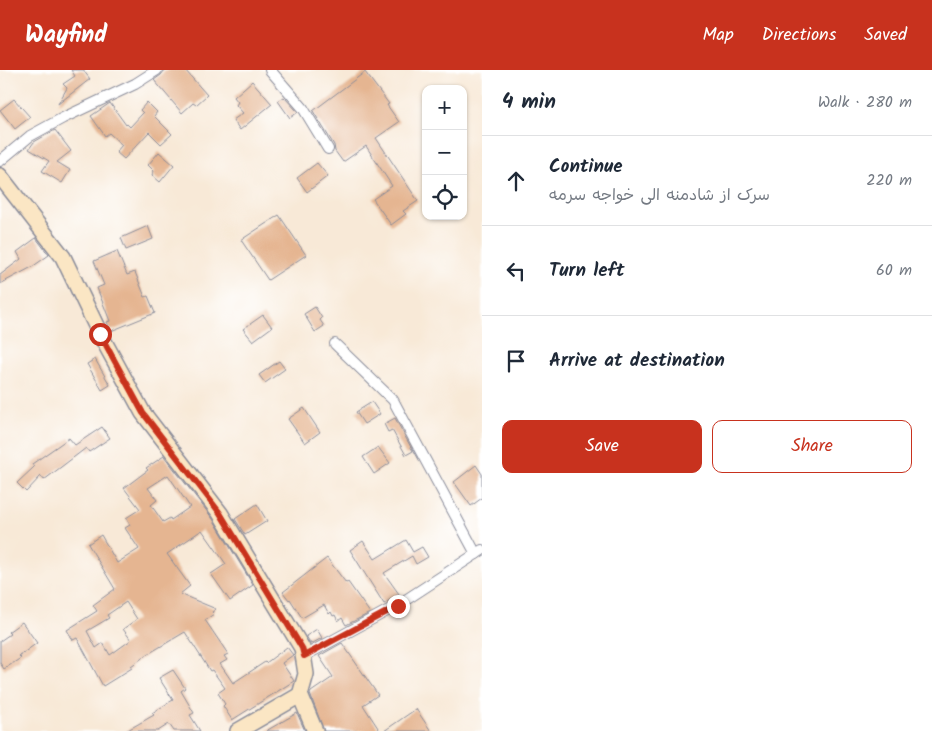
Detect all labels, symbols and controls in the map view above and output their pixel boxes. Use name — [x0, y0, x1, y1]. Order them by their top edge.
text: Wayfind — [25, 16, 107, 55]
text: Map — [702, 21, 734, 50]
text: Directions — [762, 21, 836, 50]
text: Saved — [864, 21, 907, 50]
map controls — [422, 85, 467, 220]
button: + — [422, 85, 467, 130]
text: 4 min — [502, 86, 556, 119]
text: Walk · 280 m — [818, 90, 912, 115]
button: − — [422, 130, 467, 175]
text: Continue — [549, 152, 622, 182]
icon: ahead — [502, 167, 530, 195]
text: 220 m — [866, 168, 912, 193]
button: locate — [422, 175, 467, 220]
text: سرک از شادمنه الی خواجه سرمه — [549, 183, 770, 208]
text: Turn left — [549, 256, 624, 286]
icon: left — [502, 257, 530, 285]
text: 60 m — [876, 258, 912, 283]
route start — [89, 323, 112, 346]
text: Arrive at destination — [549, 346, 725, 376]
icon: arrive — [502, 347, 530, 375]
button: Save — [502, 420, 702, 473]
button: Share — [712, 420, 912, 473]
route end — [387, 595, 410, 618]

